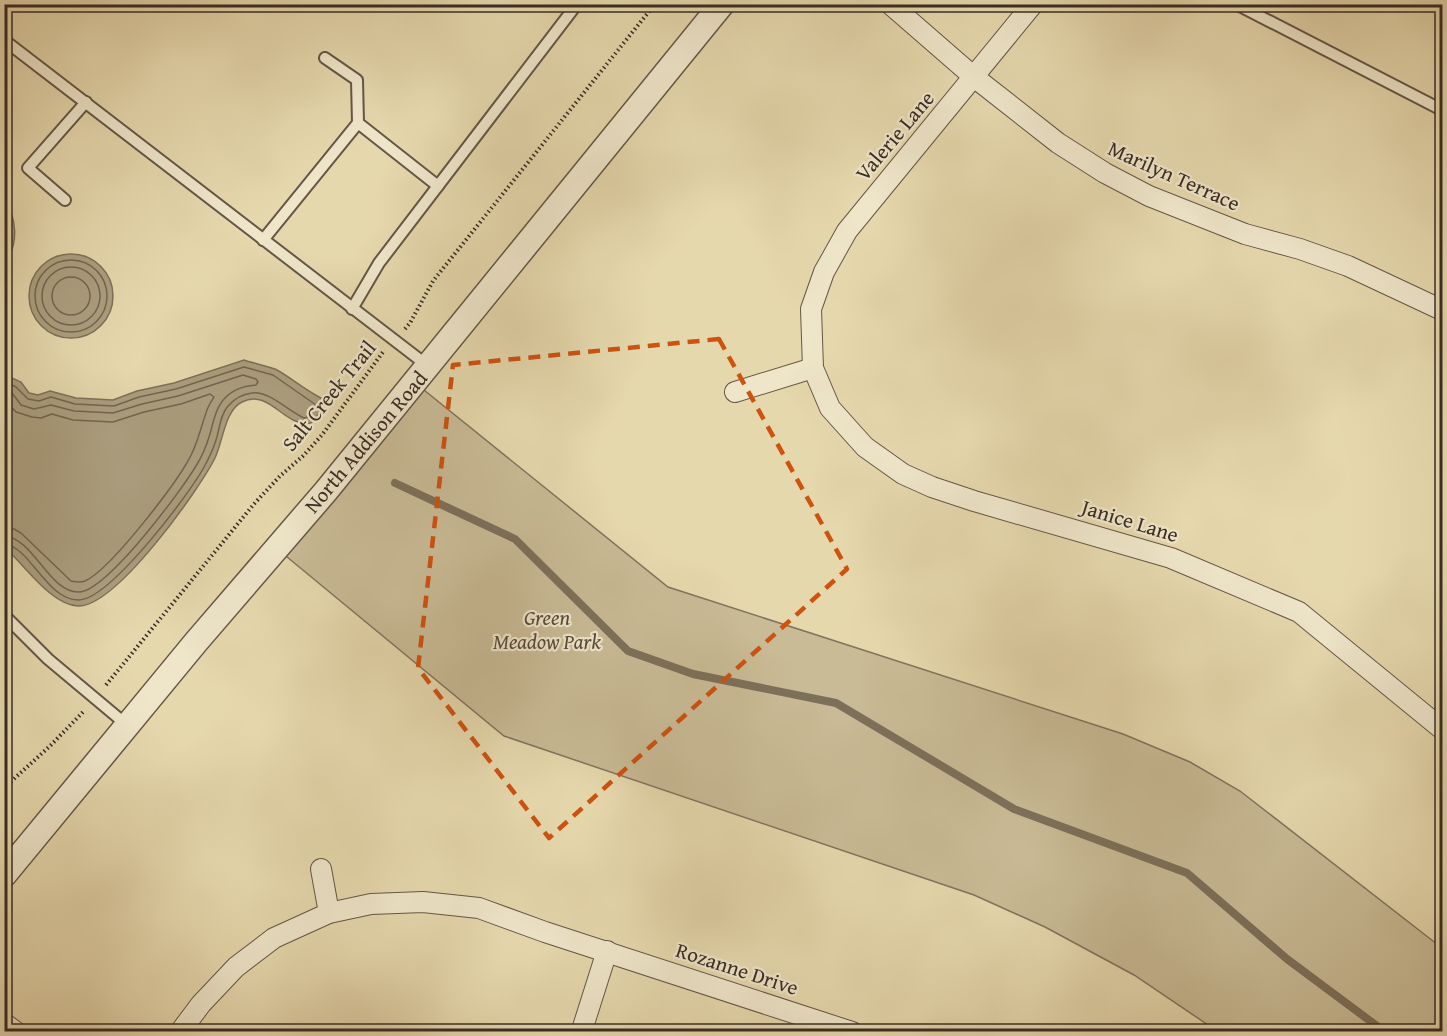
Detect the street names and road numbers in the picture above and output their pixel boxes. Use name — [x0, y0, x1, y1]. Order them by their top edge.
street label: Valerie Lane — [848, 84, 942, 187]
street label: Marilyn Terrace — [1103, 133, 1245, 219]
street label: Salt Creek Trail — [274, 333, 383, 458]
street label: North Addison Road — [297, 363, 435, 520]
street label: Janice Lane — [1075, 490, 1183, 550]
street label: Rozanne Drive — [672, 934, 803, 1003]

